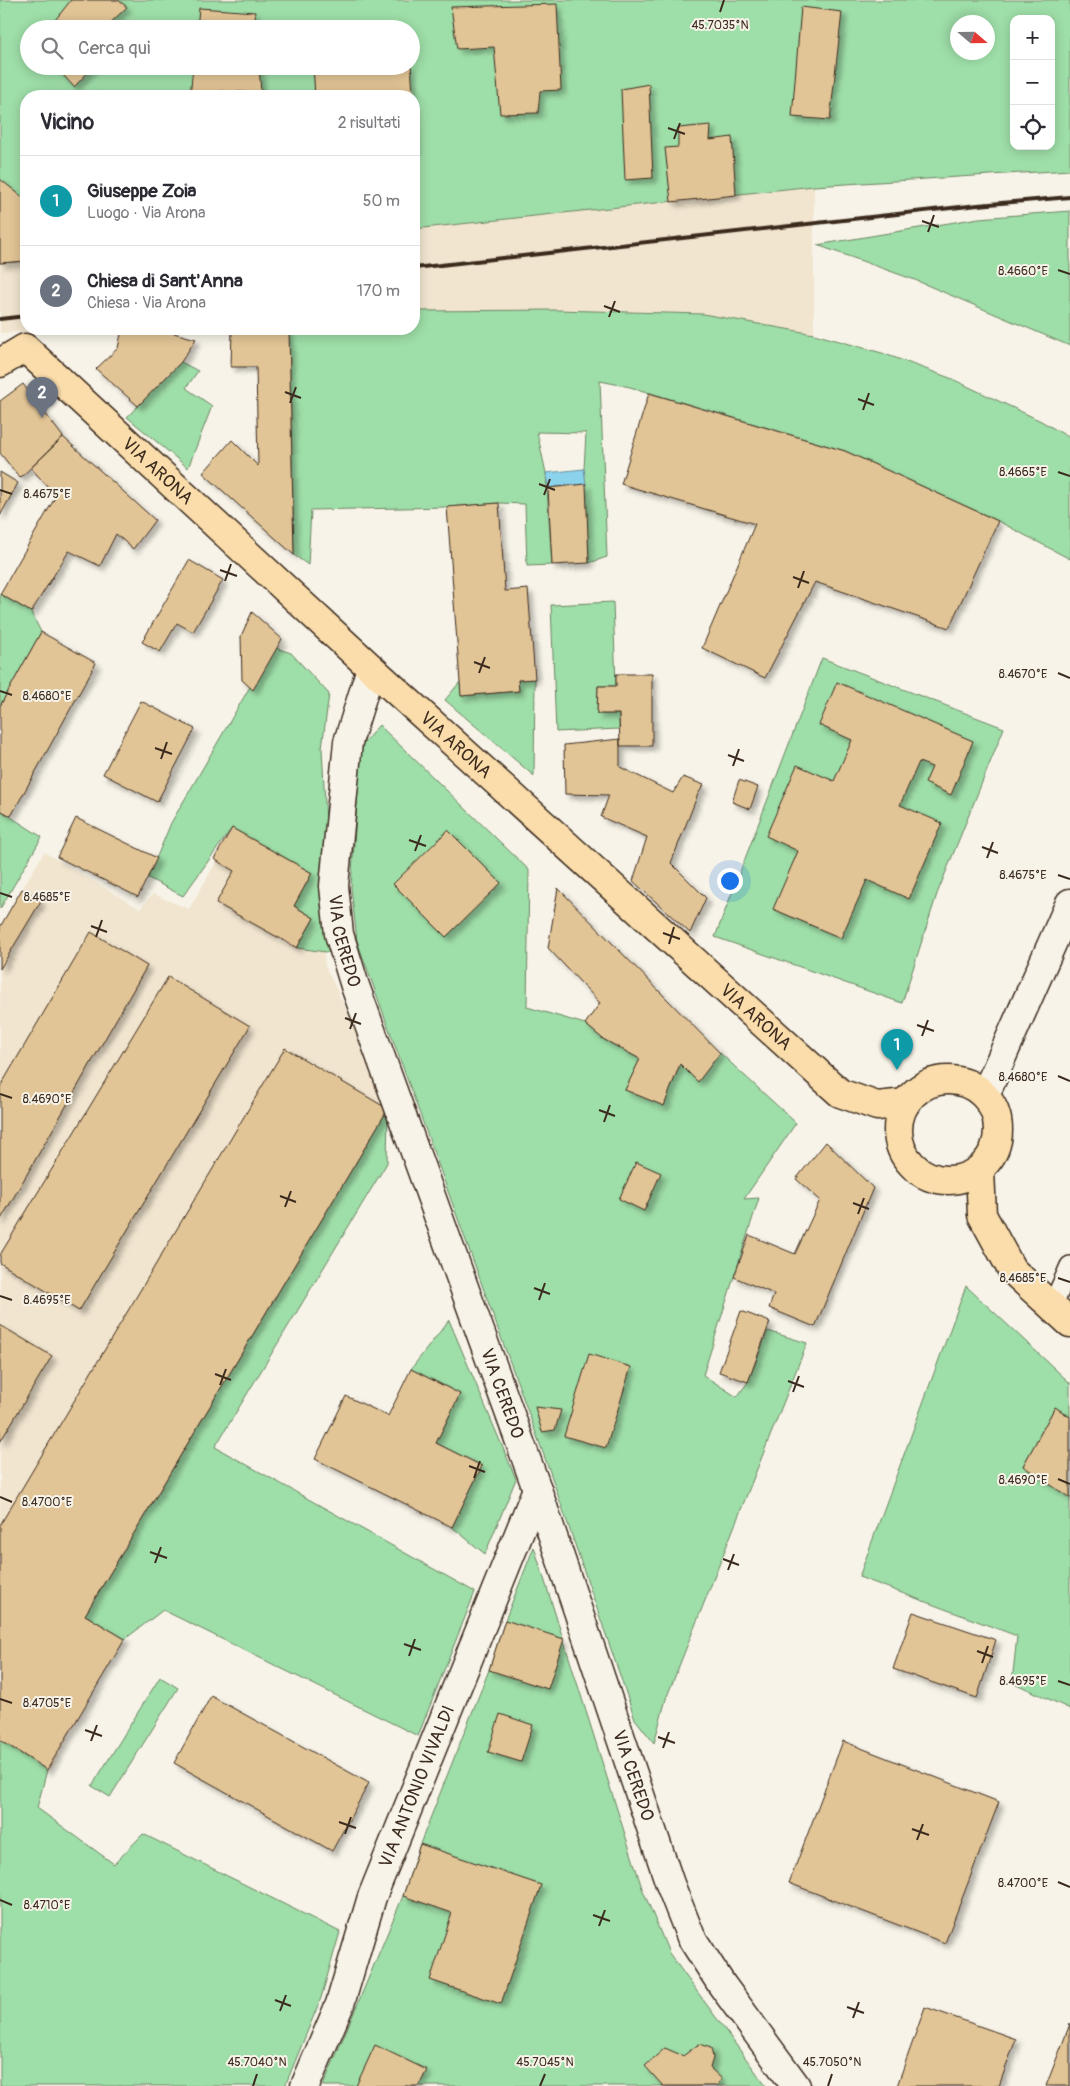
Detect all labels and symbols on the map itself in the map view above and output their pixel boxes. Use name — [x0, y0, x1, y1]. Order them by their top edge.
north arrow — [950, 15, 995, 60]
text: 45.7035°N — [691, 18, 749, 33]
text: 8.4660°E — [998, 264, 1048, 279]
pin: 2 — [26, 377, 58, 418]
street label: VIA ARONA — [117, 432, 198, 510]
text: 8.4665°E — [999, 465, 1047, 480]
text: 8.4675°E — [24, 487, 70, 502]
text: 8.4670°E — [999, 667, 1047, 682]
text: 8.4680°E — [23, 689, 71, 704]
street label: VIA ARONA — [415, 707, 497, 783]
your location — [717, 868, 743, 894]
text: 8.4675°E — [1000, 868, 1046, 883]
text: 8.4685°E — [24, 890, 70, 905]
street label: VIA CEREDO — [323, 893, 366, 990]
street label: VIA ARONA — [715, 979, 797, 1055]
pin: 1 — [881, 1029, 913, 1070]
text: 8.4680°E — [999, 1070, 1047, 1085]
text: 8.4690°E — [23, 1092, 71, 1107]
text: 8.4685°E — [1000, 1271, 1046, 1286]
text: 8.4695°E — [24, 1293, 70, 1308]
street label: VIA CEREDO — [475, 1345, 529, 1442]
text: 8.4690°E — [999, 1473, 1047, 1488]
text: 8.4700°E — [22, 1495, 72, 1510]
text: 8.4695°E — [1000, 1674, 1046, 1689]
text: 8.4705°E — [23, 1696, 71, 1711]
street label: VIA ANTONIO VIVALDI — [374, 1702, 460, 1871]
street label: VIA CEREDO — [607, 1727, 659, 1824]
text: 8.4700°E — [998, 1876, 1048, 1891]
text: 8.4710°E — [24, 1898, 70, 1913]
text: 45.7040°N — [227, 2055, 287, 2070]
text: 45.7045°N — [516, 2055, 574, 2070]
text: 45.7050°N — [803, 2055, 861, 2070]

